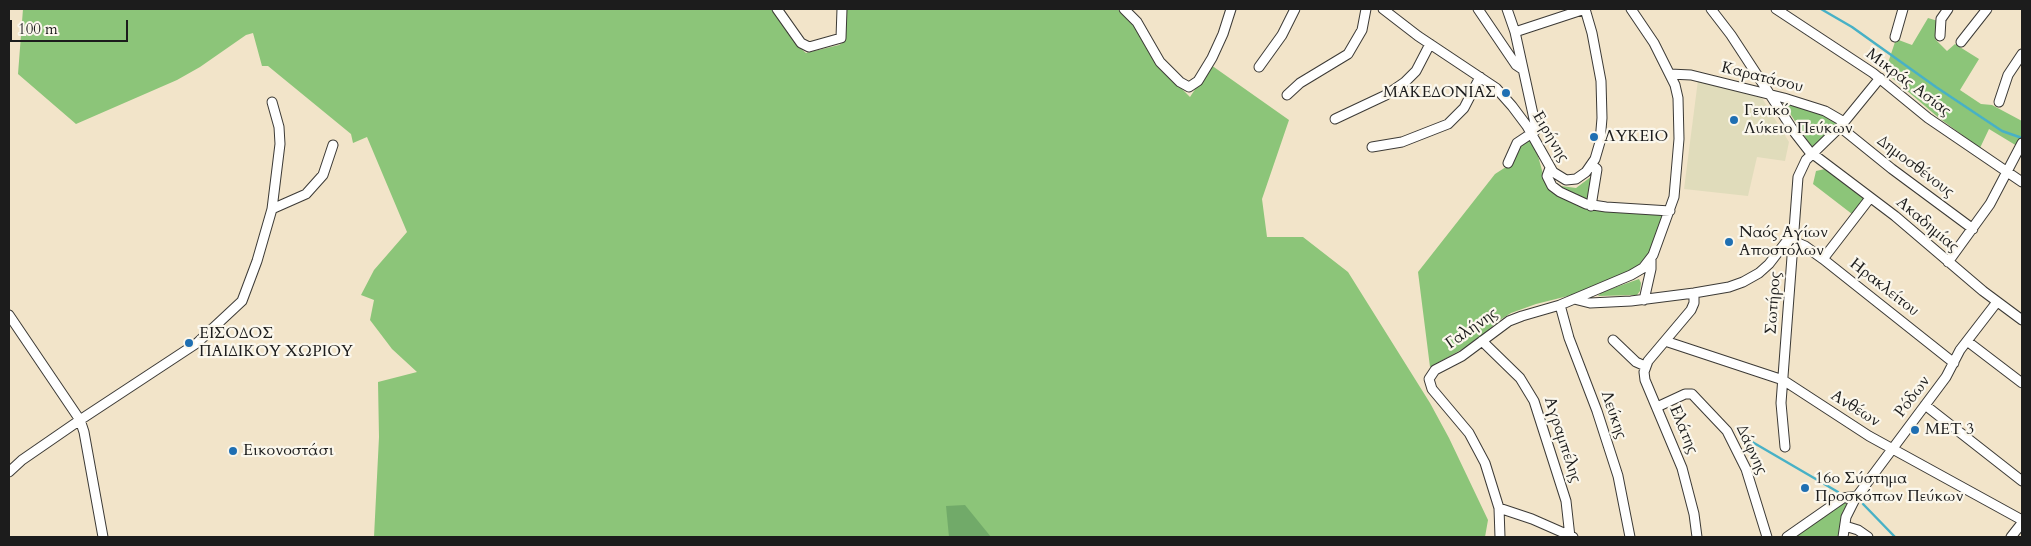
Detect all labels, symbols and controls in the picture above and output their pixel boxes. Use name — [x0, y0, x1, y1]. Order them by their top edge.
scale bar — [12, 10, 130, 42]
text: 100 m — [18, 19, 58, 39]
street label: Μικράς Ασίας — [1862, 45, 1954, 121]
street label: Καρατάσου — [1719, 59, 1805, 97]
place label: ΜΑΚΕΔΟΝΙΑΣ — [1383, 83, 1496, 103]
marker: ΜΑΚΕΔΟΝΙΑΣ — [1500, 87, 1512, 99]
place label: Γενικό Λύκειο Πεύκων — [1744, 101, 1853, 139]
street label: Ειρήνης — [1527, 108, 1573, 166]
marker: Γενικό Λύκειο Πεύκων — [1728, 114, 1740, 126]
place label: ΛΥΚΕΙΟ — [1604, 127, 1668, 147]
marker: ΛΥΚΕΙΟ — [1588, 131, 1600, 143]
street label: Δημοσθένους — [1873, 132, 1957, 202]
street label: Ακαδημίας — [1892, 193, 1962, 257]
place label: Ναός Αγίων Αποστόλων — [1739, 223, 1828, 261]
marker: Ναός Αγίων Αποστόλων — [1723, 236, 1735, 248]
street label: Ηρακλείτου — [1845, 255, 1923, 321]
street label: Σωτήρος — [1762, 271, 1786, 335]
street label: Γαλήνης — [1442, 304, 1502, 354]
place label: ΕΙΣΟΔΟΣ ΠΑΙΔΙΚΟΥ ΧΩΡΙΟΥ — [199, 324, 353, 362]
marker: ΕΙΣΟΔΟΣ ΠΑΙΔΙΚΟΥ ΧΩΡΙΟΥ — [183, 337, 195, 349]
street label: Ρόδων — [1891, 372, 1935, 422]
street label: Ανθέων — [1827, 386, 1883, 432]
street label: Λεύκης — [1596, 388, 1630, 442]
street label: Αγραμπέλης — [1539, 395, 1585, 485]
street label: Ελάτης — [1664, 403, 1702, 457]
place label: ΜΕΤ 3 — [1925, 420, 1974, 440]
street label: Δάφνης — [1731, 422, 1771, 478]
marker: ΜΕΤ 3 — [1909, 424, 1921, 436]
place label: Εικονοστάσι — [243, 441, 334, 461]
marker: Εικονοστάσι — [227, 445, 239, 457]
place label: 16ο Σύστημα Προσκόπων Πεύκων — [1815, 469, 1963, 507]
marker: 16ο Σύστημα Προσκόπων Πεύκων — [1799, 482, 1811, 494]

